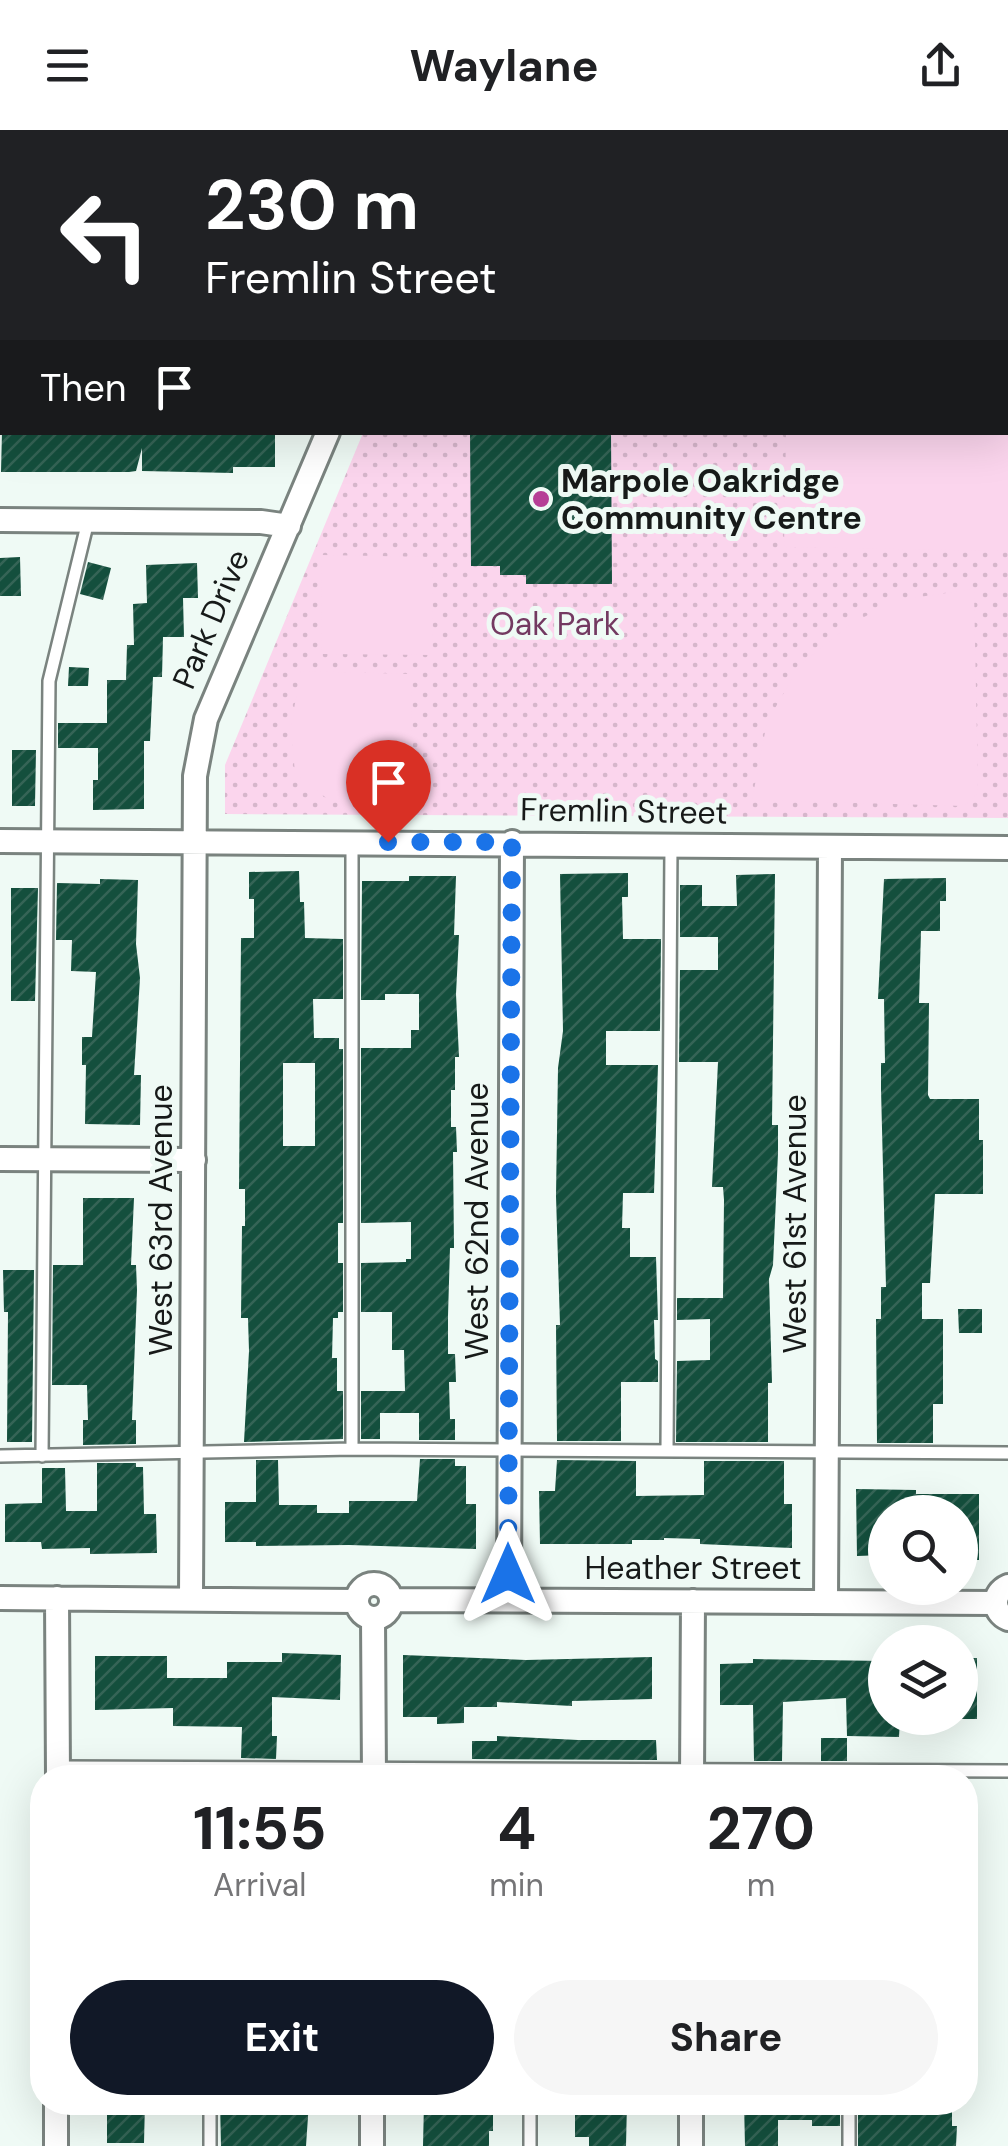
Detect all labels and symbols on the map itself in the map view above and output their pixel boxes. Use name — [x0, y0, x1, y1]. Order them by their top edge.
place label: Marpole Oakridge Community Centre — [561, 460, 862, 539]
marker: Marpole Oakridge Community Centre — [530, 488, 552, 510]
street label: Park Drive — [163, 543, 259, 695]
park label: Oak Park — [490, 603, 620, 645]
pin — [346, 740, 431, 843]
street label: Fremlin Street — [520, 788, 728, 834]
street label: West 62nd Avenue — [456, 1082, 498, 1360]
street label: West 63rd Avenue — [140, 1084, 182, 1356]
street label: West 61st Avenue — [774, 1094, 816, 1354]
position arrow — [456, 1522, 560, 1626]
street label: Heather Street — [584, 1547, 802, 1589]

